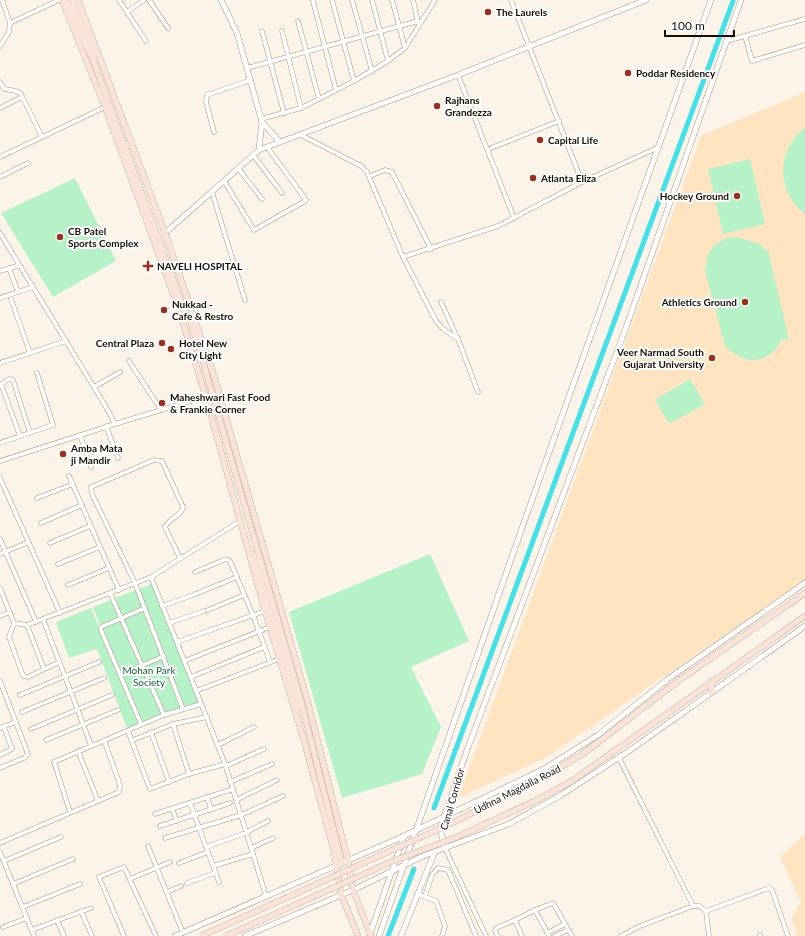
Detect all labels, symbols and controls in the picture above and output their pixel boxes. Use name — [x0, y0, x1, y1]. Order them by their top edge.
place label: The Laurels — [496, 6, 548, 18]
marker: The Laurels — [483, 7, 493, 17]
scale bar — [665, 12, 734, 38]
text: 100 m — [671, 18, 705, 33]
place label: Poddar Residency — [636, 67, 716, 79]
marker: Poddar Residency — [623, 68, 633, 78]
place label: Rajhans Grandezza — [445, 94, 492, 118]
marker: Rajhans Grandezza — [432, 101, 442, 111]
place label: Capital Life — [548, 134, 599, 146]
marker: Capital Life — [535, 135, 545, 145]
place label: Atlanta Eliza — [540, 172, 596, 184]
marker: Atlanta Eliza — [528, 173, 538, 183]
place label: Hockey Ground — [660, 190, 729, 202]
marker: Hockey Ground — [732, 191, 742, 201]
place label: CB Patel Sports Complex — [68, 225, 139, 249]
marker: CB Patel Sports Complex — [55, 232, 65, 242]
marker: NAVELI HOSPITAL — [142, 260, 154, 272]
place label: NAVELI HOSPITAL — [157, 260, 243, 272]
place label: Athletics Ground — [661, 296, 737, 308]
marker: Athletics Ground — [740, 297, 750, 307]
place label: Nukkad - Cafe & Restro — [172, 298, 234, 322]
marker: Nukkad - Cafe & Restro — [159, 305, 169, 315]
place label: Central Plaza — [96, 337, 154, 349]
place label: Hotel New City Light — [179, 337, 227, 361]
marker: Central Plaza — [157, 338, 167, 348]
marker: Hotel New City Light — [166, 344, 176, 354]
place label: Veer Narmad South Gujarat University — [616, 346, 705, 370]
marker: Veer Narmad South Gujarat University — [707, 353, 717, 363]
place label: Maheshwari Fast Food & Frankie Corner — [170, 391, 270, 415]
marker: Maheshwari Fast Food & Frankie Corner — [157, 398, 167, 408]
place label: Amba Mata ji Mandir — [70, 442, 123, 466]
marker: Amba Mata ji Mandir — [58, 449, 68, 459]
park label: Mohan Park Society — [122, 664, 176, 688]
street label: Udhna Magdalla Road — [472, 762, 562, 816]
street label: Canal Corridor — [437, 766, 467, 831]

